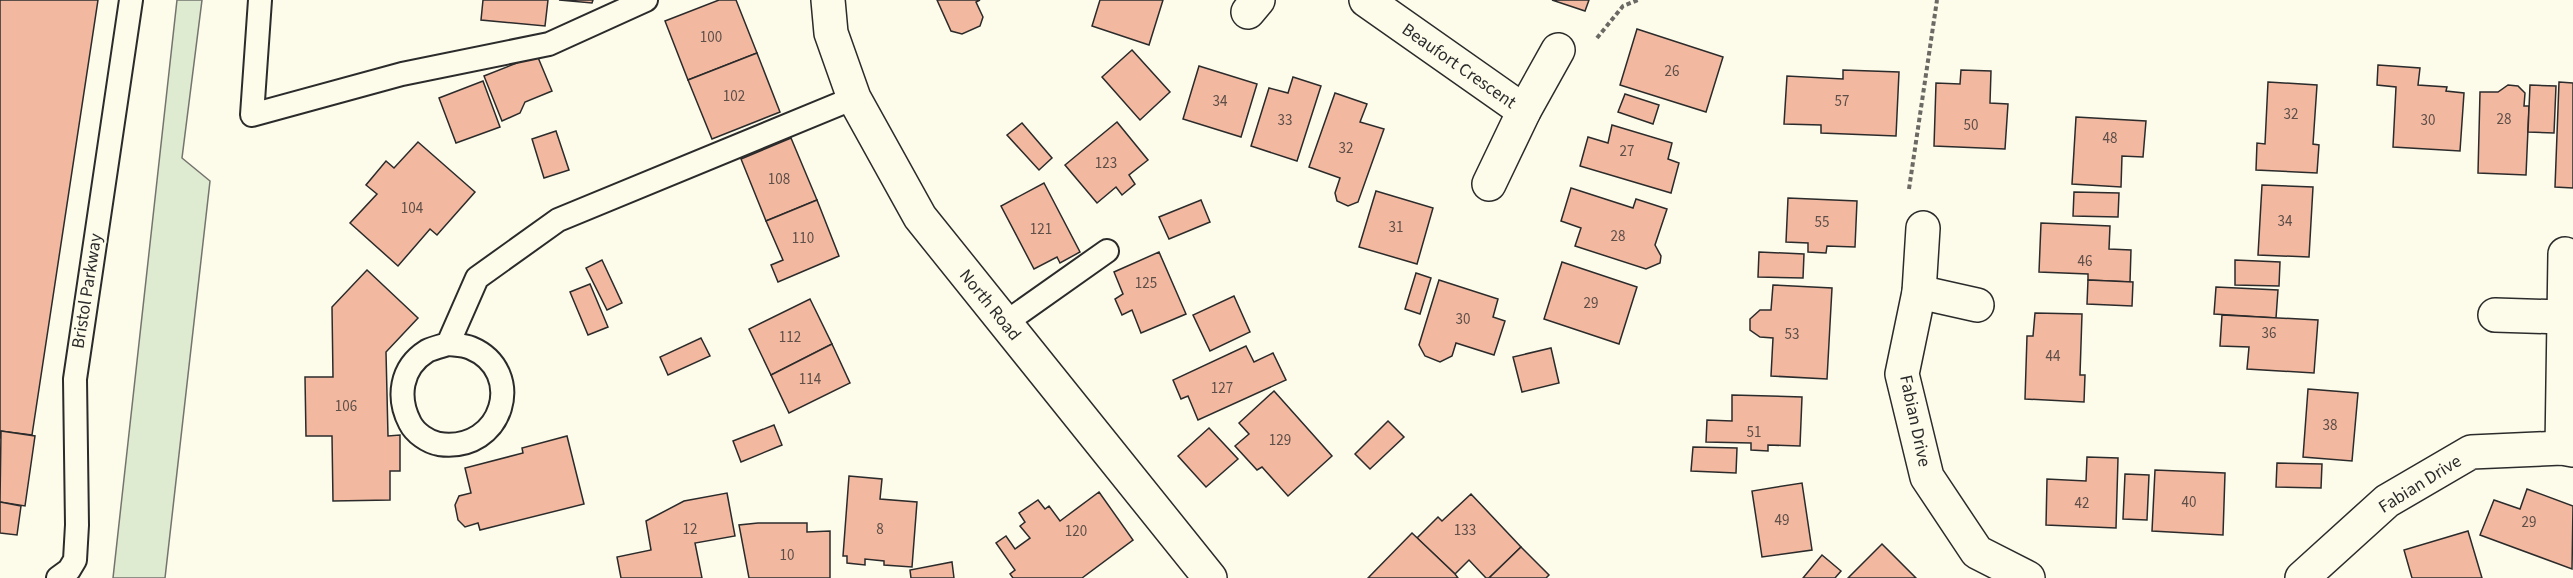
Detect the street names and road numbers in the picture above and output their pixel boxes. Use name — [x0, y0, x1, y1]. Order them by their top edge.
street label: Beaufort Crescent — [1397, 17, 1521, 115]
street label: Bristol Parkway — [66, 231, 109, 350]
street label: North Road — [953, 264, 1027, 346]
street label: Fabian Drive — [1893, 373, 1937, 469]
street label: Fabian Drive — [2374, 449, 2466, 519]

